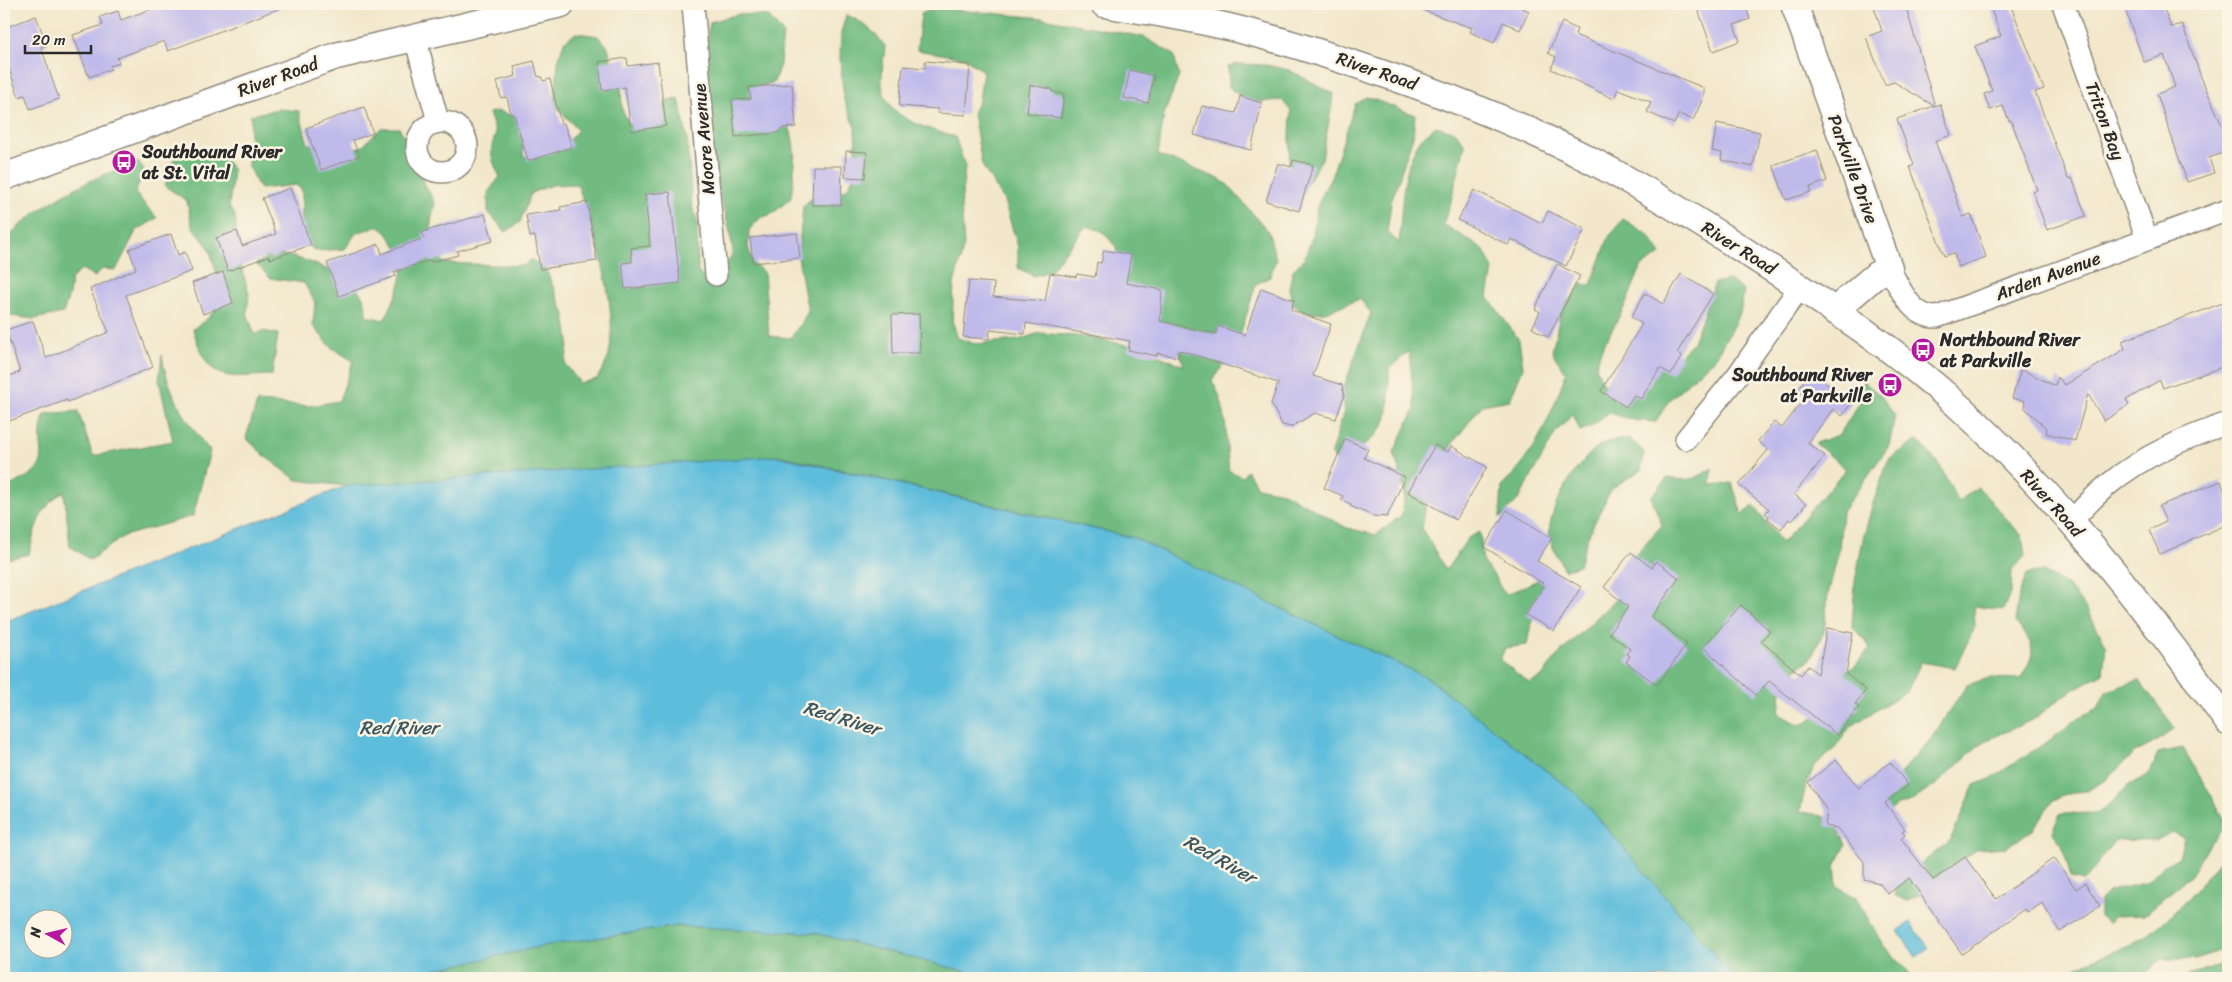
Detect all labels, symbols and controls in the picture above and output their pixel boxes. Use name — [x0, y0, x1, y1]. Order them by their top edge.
scale bar — [25, 22, 91, 54]
text: 20 m — [32, 27, 66, 53]
street label: River Road — [1332, 42, 1423, 100]
street label: River Road — [233, 47, 324, 106]
street label: Triton Bay — [2076, 77, 2134, 166]
street label: Moore Avenue — [683, 82, 725, 196]
street label: Parkville Drive — [1818, 110, 1888, 228]
place label: Southbound River at St. Vital — [141, 136, 283, 189]
bus stop icon: Southbound River at St. Vital — [111, 149, 137, 175]
street label: River Road — [1695, 212, 1784, 285]
street label: Arden Avenue — [1990, 242, 2105, 310]
place label: Northbound River at Parkville — [1939, 324, 2081, 377]
bus stop icon: Northbound River at Parkville — [1910, 337, 1936, 363]
place label: Southbound River at Parkville — [1731, 359, 1874, 412]
bus stop icon: Southbound River at Parkville — [1877, 372, 1903, 398]
street label: River Road — [2012, 461, 2093, 546]
water label: Red River — [799, 691, 888, 746]
water label: Red River — [360, 711, 442, 744]
water label: Red River — [1178, 825, 1265, 895]
north arrow — [22, 910, 72, 960]
text: N — [22, 925, 49, 940]

